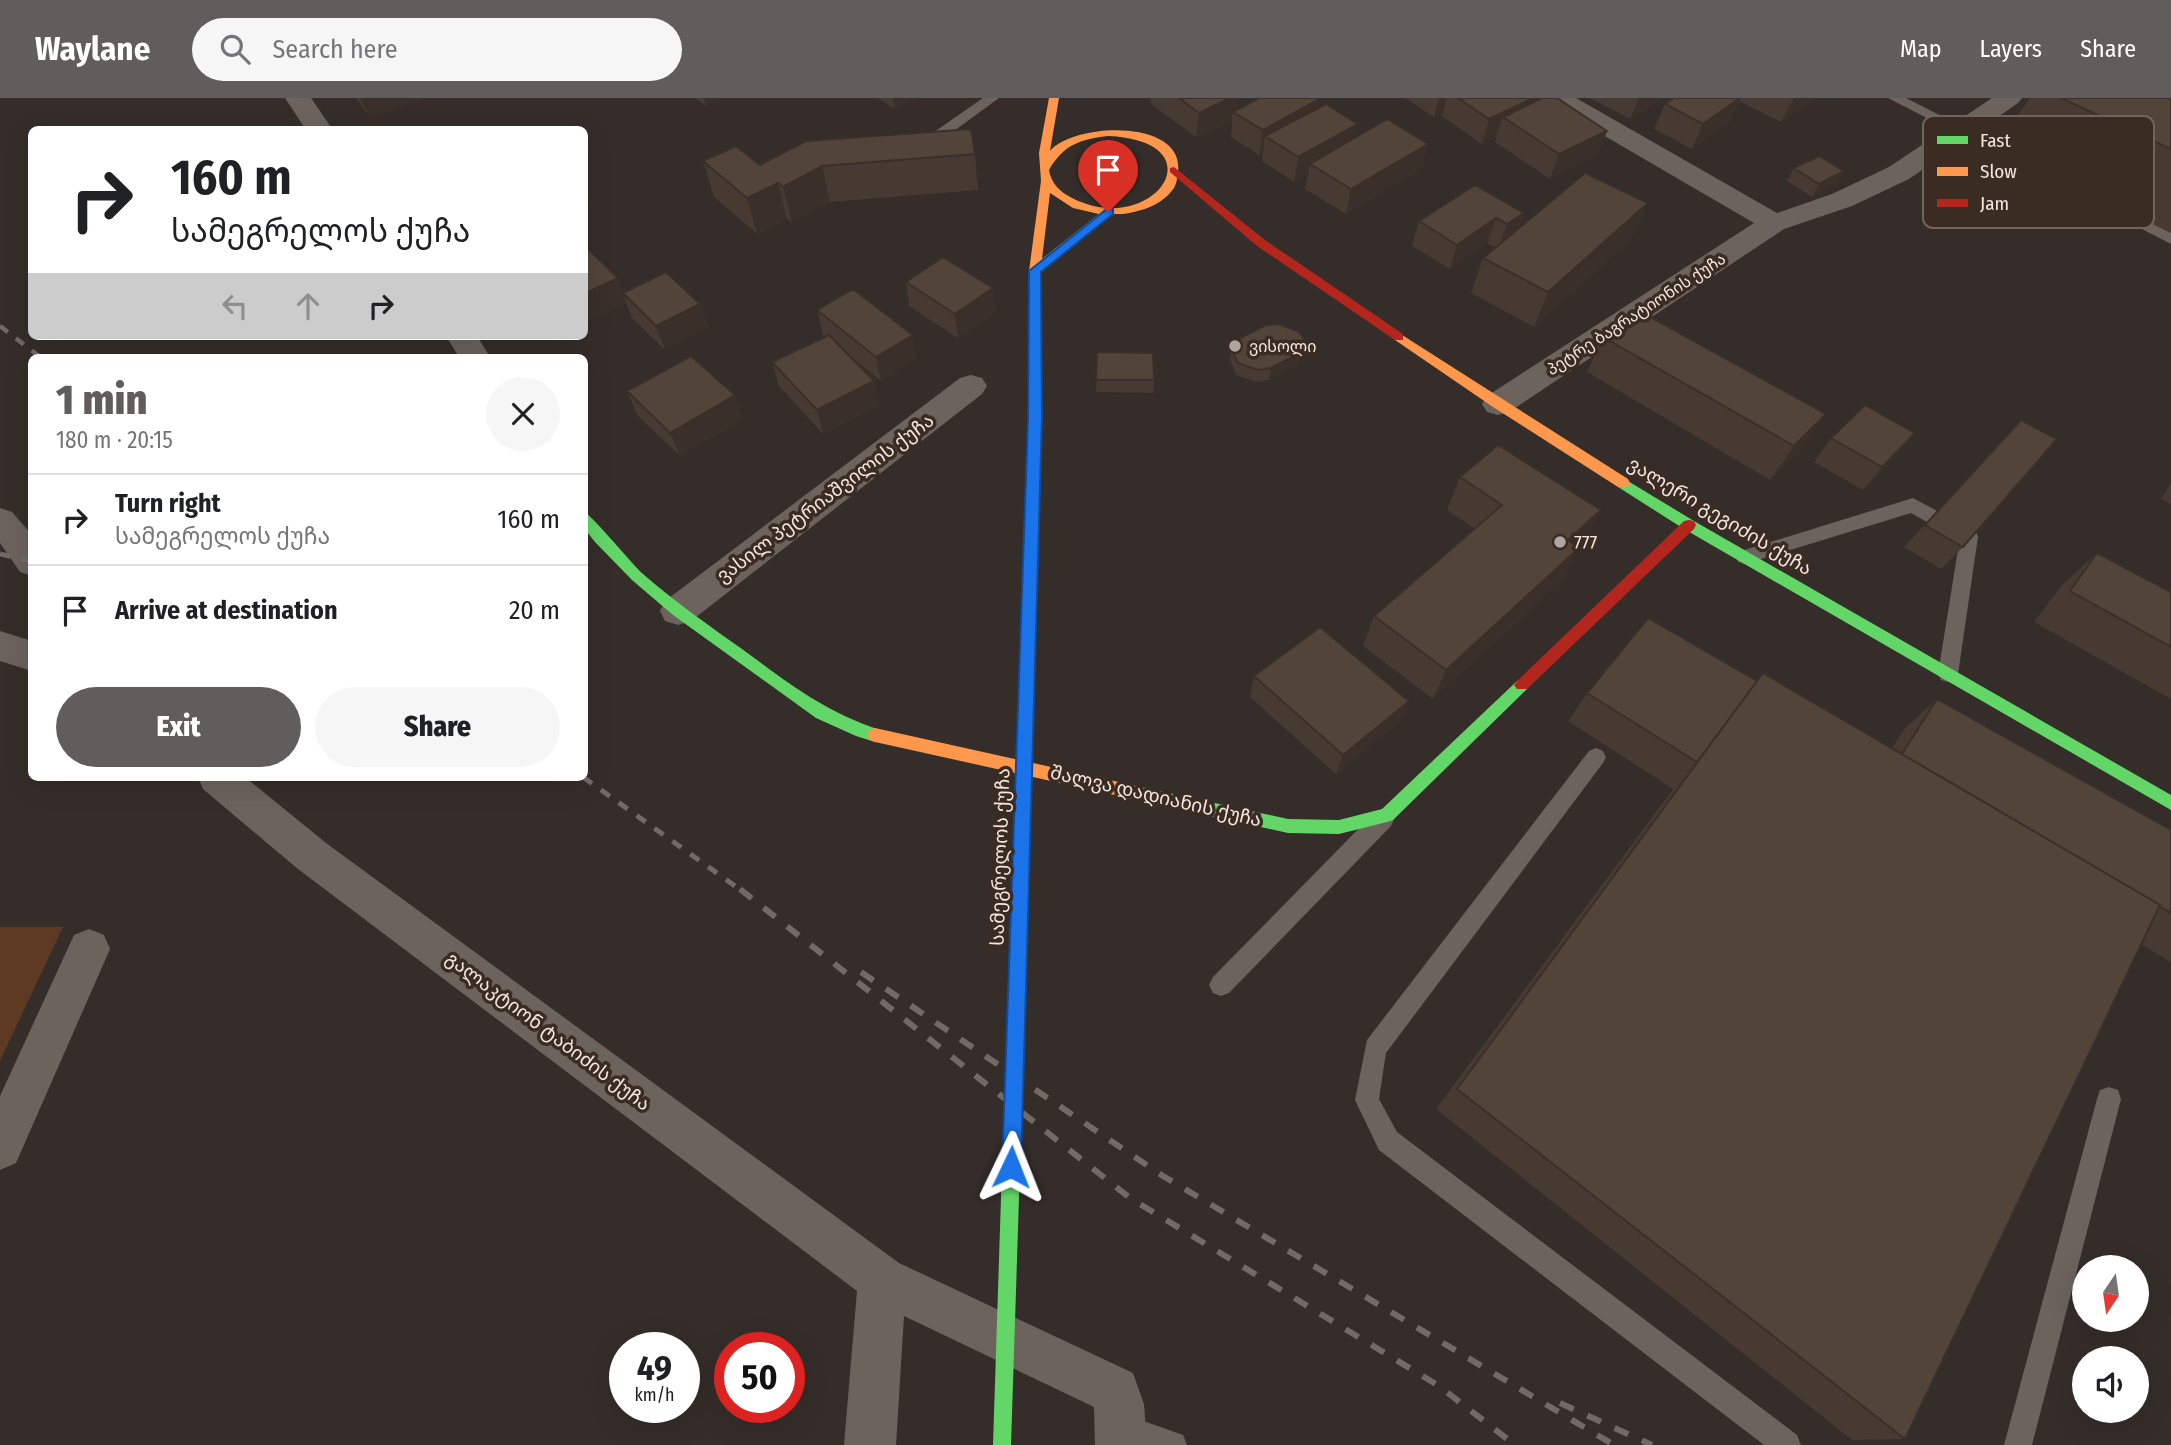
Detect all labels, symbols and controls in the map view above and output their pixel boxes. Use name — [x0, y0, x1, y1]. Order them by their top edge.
search box — [192, 18, 682, 81]
text: Waylane — [35, 29, 150, 69]
icon: search — [216, 30, 254, 68]
text: Search here — [272, 34, 398, 65]
text: Map — [1900, 35, 1942, 63]
text: Layers — [1980, 35, 2042, 63]
text: Share — [2080, 35, 2136, 63]
legend — [1923, 116, 2154, 228]
text: Fast — [1980, 129, 2011, 152]
pin — [1078, 140, 1138, 212]
text: 160 m — [171, 148, 292, 207]
icon: arrive — [1089, 151, 1127, 189]
icon: right — [56, 154, 147, 245]
text: Slow — [1980, 160, 2017, 183]
text: Jam — [1980, 192, 2009, 215]
text: სამეგრელოს ქუჩა — [171, 212, 470, 250]
street label: პეტრე ბაგრატიონის ქუჩა — [1543, 249, 1729, 379]
icon: left — [216, 287, 254, 325]
icon: ahead — [289, 287, 327, 325]
icon: right — [362, 287, 400, 325]
place label: ვისოლი — [1249, 337, 1316, 357]
marker: ვისოლი — [1227, 338, 1243, 354]
text: 1 min — [56, 375, 147, 425]
button: close — [486, 377, 560, 451]
street label: ვასილ პეტრიაშვილის ქუჩა — [712, 409, 939, 588]
text: 180 m · 20:15 — [56, 426, 173, 454]
street label: ვალერი გეგიძის ქუჩა — [1623, 452, 1816, 581]
text: Turn right — [115, 488, 221, 519]
icon: right — [56, 501, 94, 539]
text: 160 m — [497, 504, 560, 535]
text: სამეგრელოს ქუჩა — [115, 522, 330, 550]
place label: 777 — [1574, 531, 1598, 554]
marker: 777 — [1552, 534, 1568, 550]
icon: arrive — [56, 592, 94, 630]
text: Arrive at destination — [115, 595, 338, 626]
text: 20 m — [509, 595, 560, 626]
button: Exit — [56, 687, 301, 767]
button: Share — [315, 687, 560, 767]
street label: შალვა დადიანის ქუჩა — [1048, 761, 1264, 832]
street label: სამეგრელოს ქუჩა — [985, 768, 1016, 946]
street label: გალაკტიონ ტაბიძის ქუჩა — [441, 947, 655, 1116]
position arrow — [974, 1130, 1048, 1204]
north arrow — [2072, 1255, 2149, 1332]
map controls — [2072, 1255, 2149, 1423]
speed limit sign: 50 — [714, 1332, 805, 1423]
button: sound — [2072, 1346, 2149, 1423]
text: 49 — [637, 1347, 672, 1389]
text: km/h — [634, 1384, 675, 1406]

